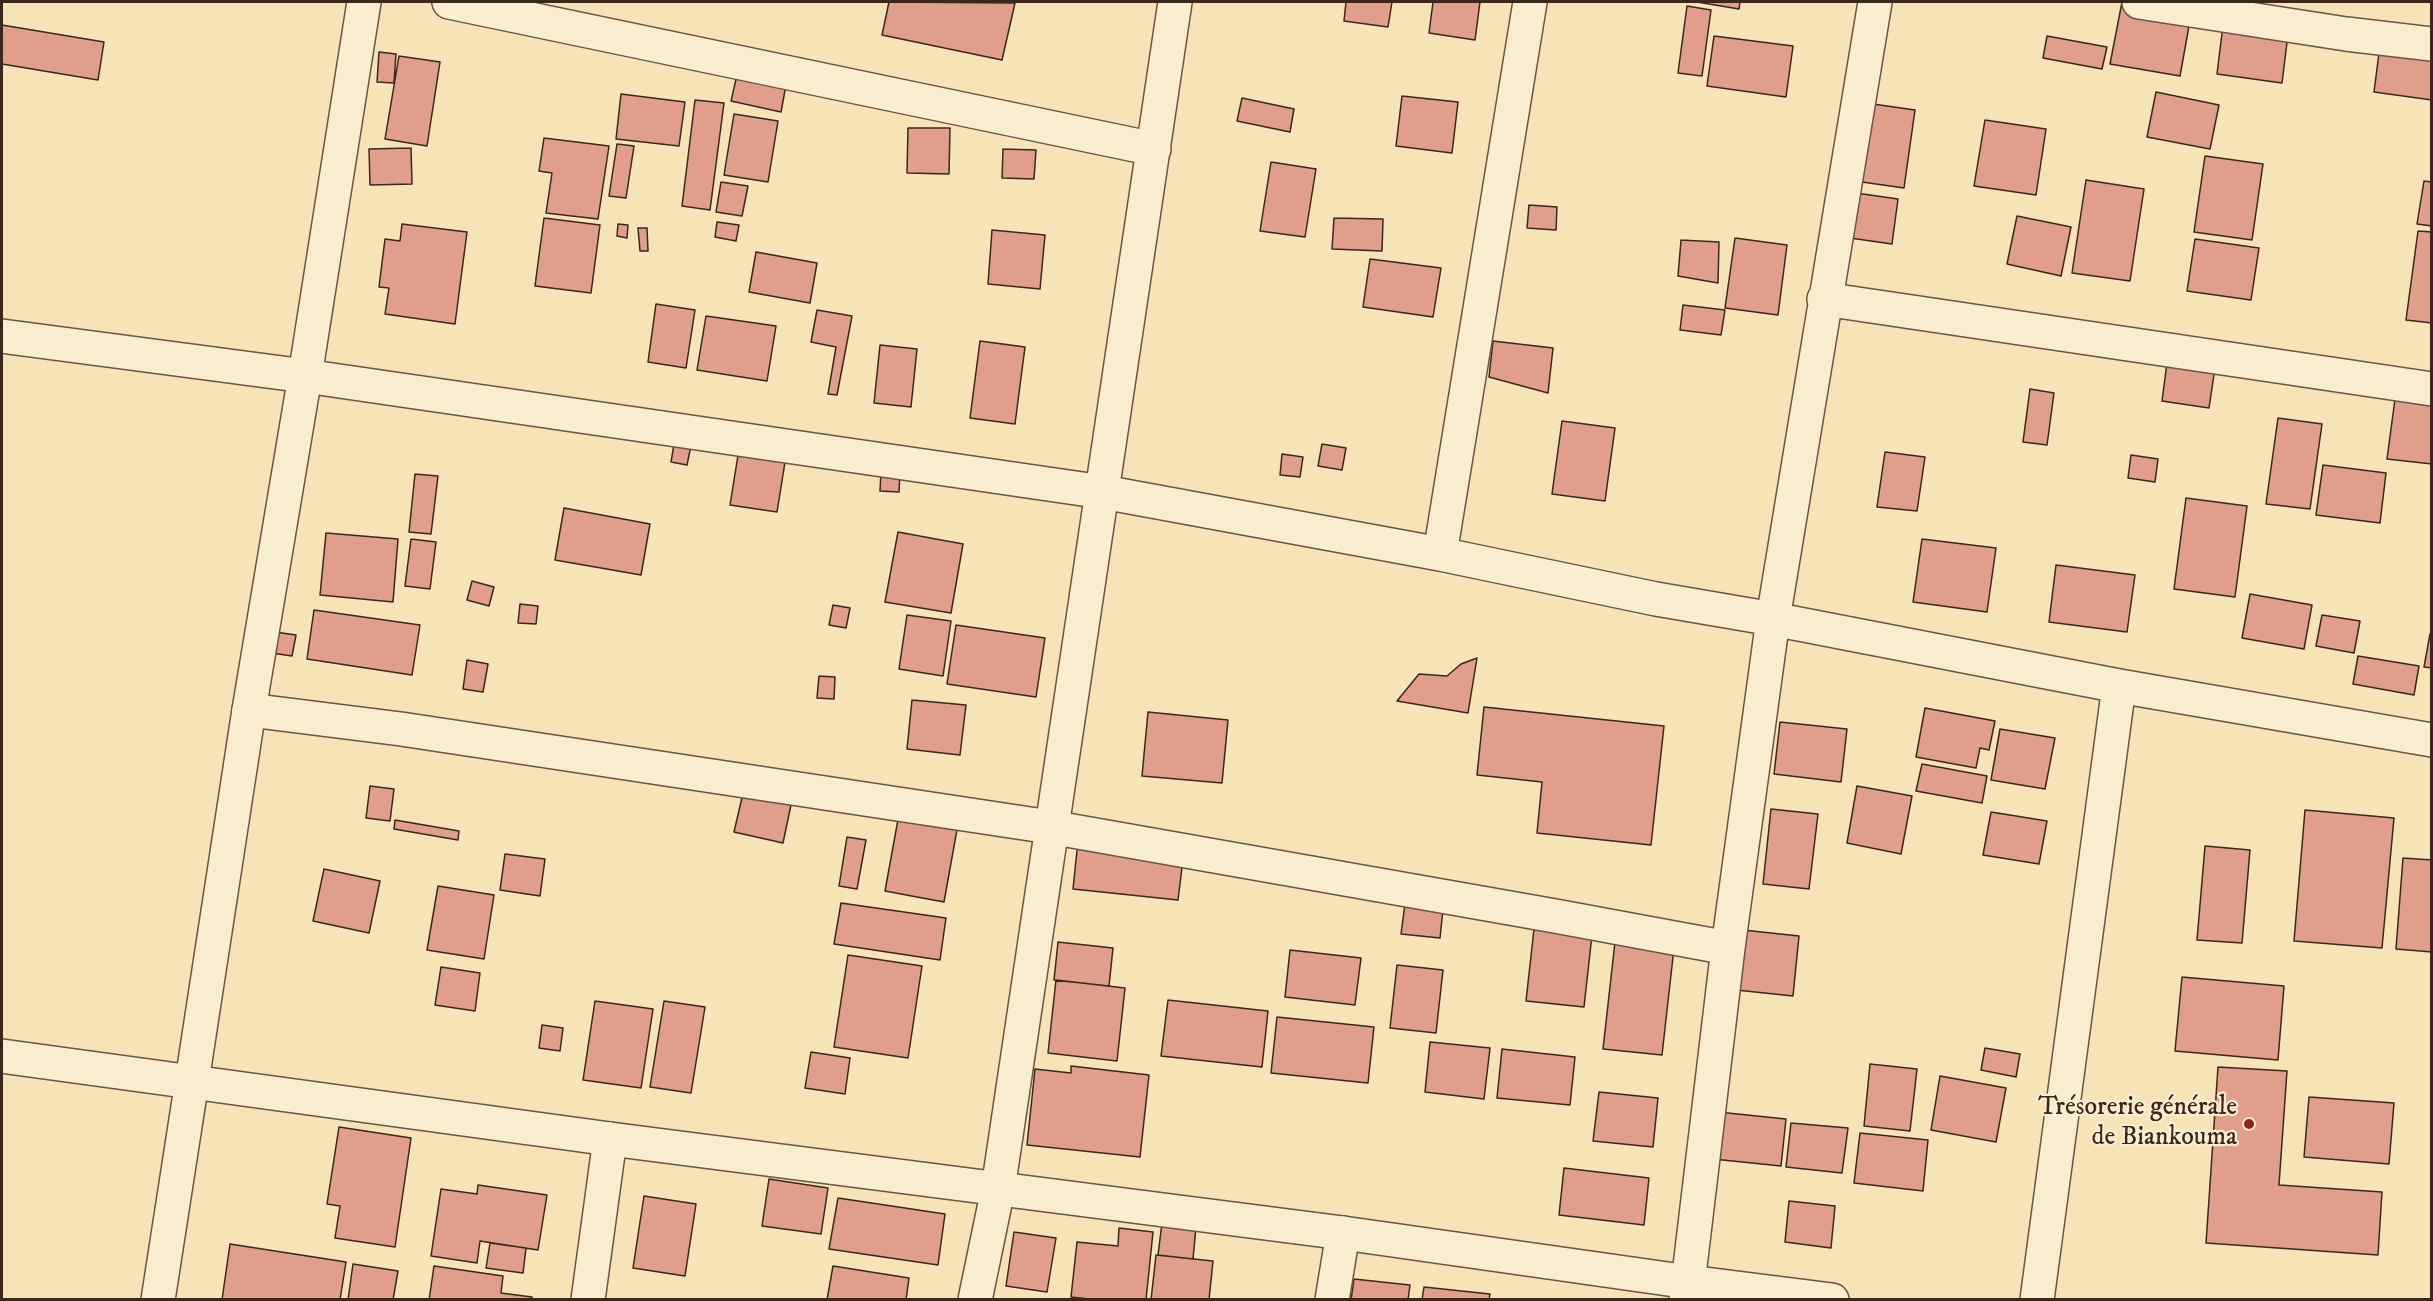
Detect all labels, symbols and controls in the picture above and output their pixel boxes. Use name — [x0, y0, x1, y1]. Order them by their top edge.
place label: Trésorerie générale de Biankouma — [2038, 1093, 2237, 1154]
marker: Trésorerie générale de Biankouma — [2242, 1117, 2256, 1131]

